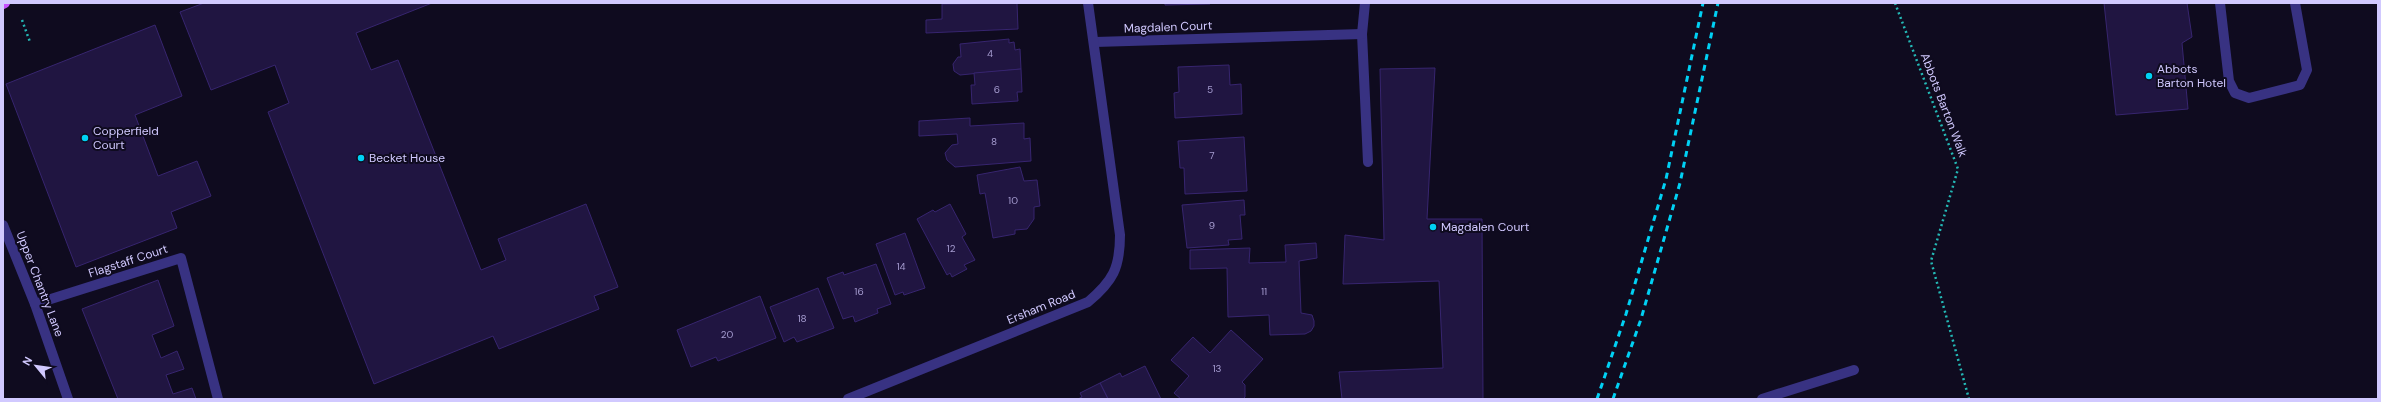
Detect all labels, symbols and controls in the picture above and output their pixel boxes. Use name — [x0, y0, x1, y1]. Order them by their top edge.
street label: Magdalen Court — [1124, 17, 1213, 37]
house number: 4 — [987, 47, 993, 60]
street label: Abbots Barton Walk — [1917, 51, 1971, 159]
place label: Abbots Barton Hotel — [2157, 61, 2226, 91]
marker: Abbots Barton Hotel — [2144, 71, 2154, 81]
house number: 6 — [994, 83, 1000, 96]
house number: 5 — [1207, 83, 1213, 96]
place label: Copperfield Court — [93, 123, 159, 153]
marker: Copperfield Court — [80, 133, 90, 143]
house number: 8 — [991, 135, 997, 148]
house number: 7 — [1209, 149, 1215, 162]
place label: Becket House — [369, 150, 445, 166]
marker: Becket House — [356, 153, 366, 163]
house number: 10 — [1008, 194, 1018, 207]
house number: 9 — [1209, 219, 1215, 232]
place label: Magdalen Court — [1441, 219, 1530, 235]
marker: Magdalen Court — [1428, 222, 1438, 232]
street label: Upper Chantry Lane — [12, 229, 68, 339]
street label: Flagstaff Court — [86, 241, 170, 281]
house number: 12 — [947, 242, 956, 255]
house number: 14 — [896, 260, 906, 273]
house number: 16 — [854, 285, 864, 298]
house number: 11 — [1261, 285, 1267, 298]
street label: Ersham Road — [1004, 286, 1078, 328]
house number: 18 — [797, 312, 807, 325]
house number: 20 — [721, 328, 733, 341]
north arrow — [16, 346, 56, 386]
text: N — [19, 354, 35, 368]
house number: 13 — [1212, 362, 1222, 375]

